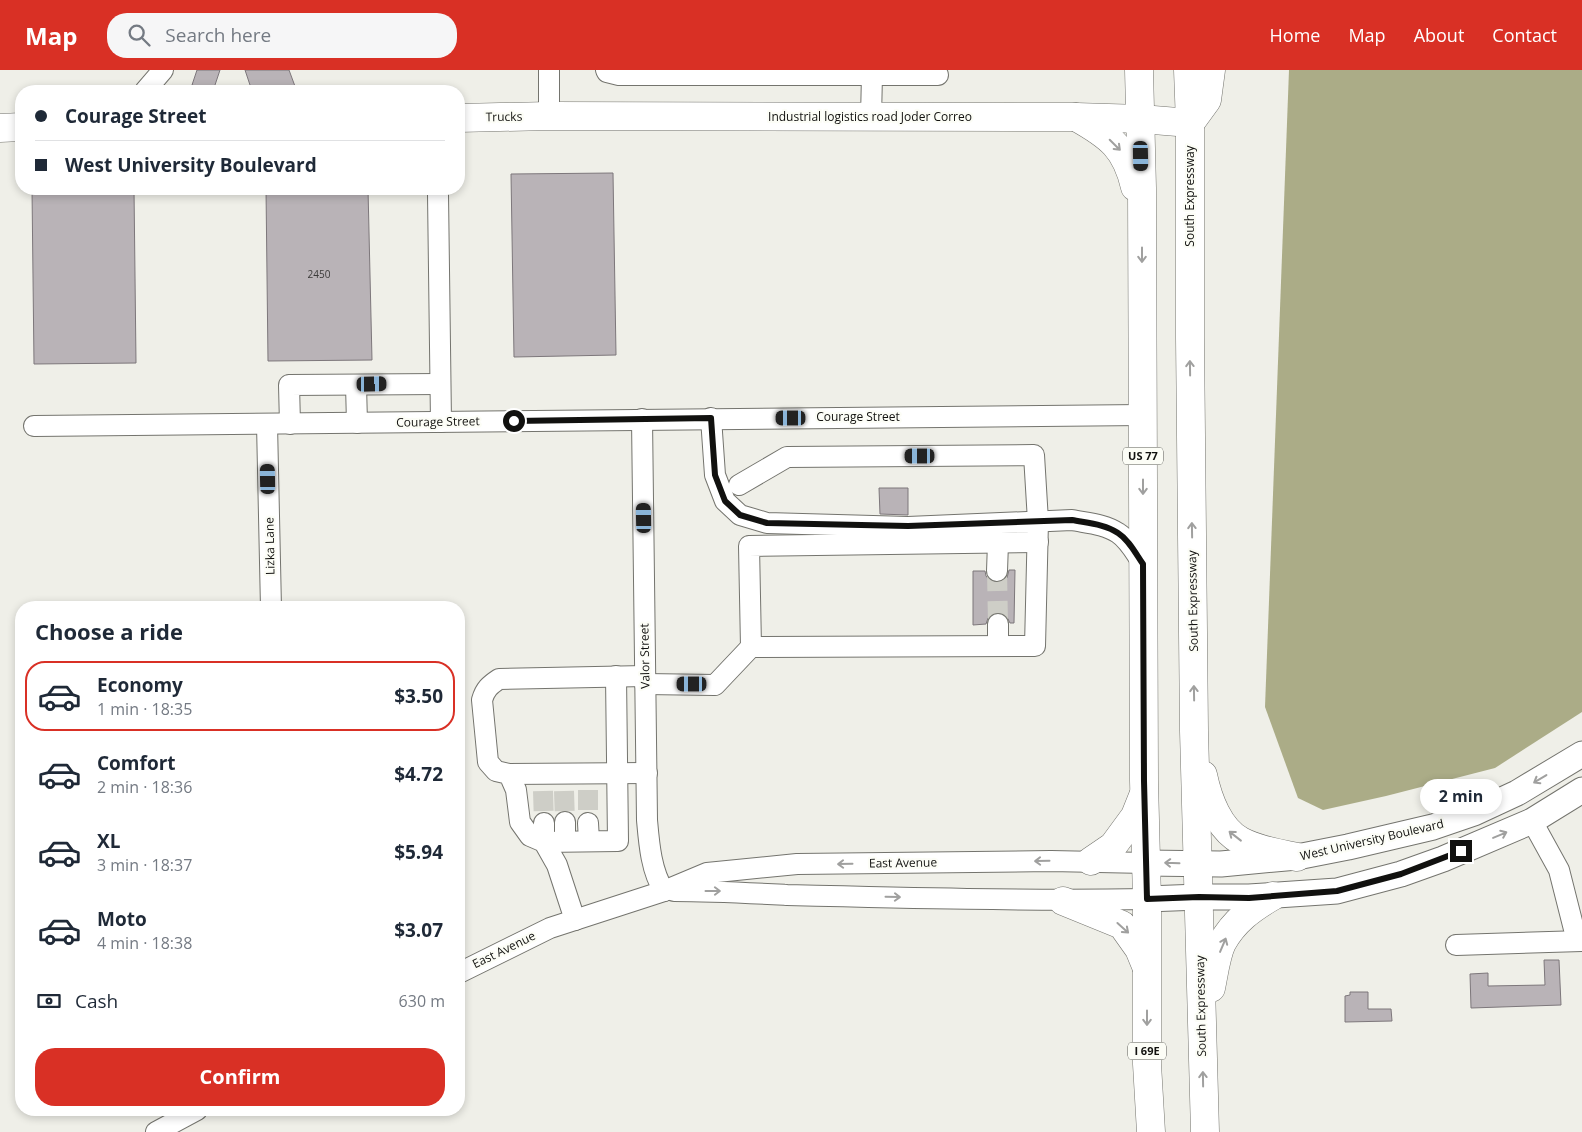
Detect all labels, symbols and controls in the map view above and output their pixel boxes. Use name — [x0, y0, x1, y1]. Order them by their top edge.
search box — [107, 13, 457, 58]
text: Map — [25, 19, 77, 52]
icon: search — [125, 21, 153, 49]
text: Search here — [165, 22, 271, 48]
text: Home — [1270, 23, 1320, 47]
text: Map — [1348, 23, 1386, 47]
text: About — [1414, 23, 1464, 47]
text: Contact — [1492, 23, 1557, 47]
text: Courage Street — [65, 103, 206, 129]
street label: Trucks — [486, 108, 523, 125]
street label: Industrial logistics road Joder Correo — [768, 108, 972, 125]
one-way arrow — [1109, 139, 1121, 152]
car — [1133, 141, 1148, 171]
street label: South Expressway — [1181, 144, 1198, 247]
text: West University Boulevard — [65, 152, 317, 178]
one-way arrow — [1137, 246, 1147, 263]
house number: 2450 — [308, 267, 331, 281]
one-way arrow — [1185, 360, 1195, 376]
car — [356, 376, 387, 392]
street label: Courage Street — [816, 408, 900, 425]
route start — [503, 410, 525, 432]
car — [776, 411, 806, 426]
street label: Courage Street — [396, 412, 480, 431]
road number: US 77 — [1123, 448, 1163, 464]
car — [905, 449, 935, 464]
car — [260, 464, 275, 494]
one-way arrow — [1138, 479, 1148, 495]
car — [636, 503, 651, 533]
street label: Lizka Lane — [260, 517, 279, 575]
one-way arrow — [1187, 523, 1197, 539]
street label: South Expressway — [1183, 549, 1202, 652]
text: Choose a ride — [35, 616, 183, 646]
street label: Valor Street — [635, 623, 654, 689]
text: Economy — [97, 672, 183, 698]
icon: car — [37, 674, 82, 719]
car — [677, 677, 707, 692]
text: $3.50 — [394, 683, 443, 709]
one-way arrow — [1189, 685, 1199, 702]
text: 1 min · 18:35 — [97, 698, 192, 720]
text: Comfort — [97, 750, 176, 776]
icon: car — [37, 752, 82, 797]
text: $4.72 — [394, 761, 443, 787]
one-way arrow — [1534, 775, 1548, 785]
text: 2 min · 18:36 — [97, 776, 192, 798]
callout: 2 min — [1420, 778, 1502, 814]
text: 2 min — [1439, 785, 1483, 807]
street label: West University Boulevard — [1298, 815, 1445, 864]
text: XL — [97, 828, 120, 854]
one-way arrow — [1492, 829, 1507, 839]
icon: car — [37, 830, 82, 875]
one-way arrow — [1229, 830, 1242, 841]
text: $5.94 — [394, 839, 443, 865]
route end — [1450, 840, 1472, 862]
street label: East Avenue — [869, 853, 938, 872]
text: 3 min · 18:37 — [97, 854, 192, 876]
one-way arrow — [1034, 856, 1050, 866]
one-way arrow — [837, 859, 853, 868]
one-way arrow — [1164, 859, 1180, 868]
one-way arrow — [704, 886, 721, 896]
one-way arrow — [884, 892, 901, 902]
text: Moto — [97, 906, 147, 932]
icon: car — [37, 908, 82, 953]
text: $3.07 — [394, 917, 443, 943]
one-way arrow — [1116, 923, 1129, 934]
street label: East Avenue — [469, 927, 538, 972]
text: 4 min · 18:38 — [97, 932, 192, 954]
one-way arrow — [1218, 938, 1228, 953]
street label: South Expressway — [1191, 954, 1210, 1057]
icon: cash — [35, 987, 63, 1015]
text: Cash — [75, 988, 118, 1014]
text: 630 m — [399, 990, 445, 1012]
one-way arrow — [1142, 1010, 1152, 1026]
road number: I 69E — [1128, 1042, 1166, 1059]
button: Confirm — [35, 1048, 445, 1106]
one-way arrow — [1198, 1071, 1208, 1087]

